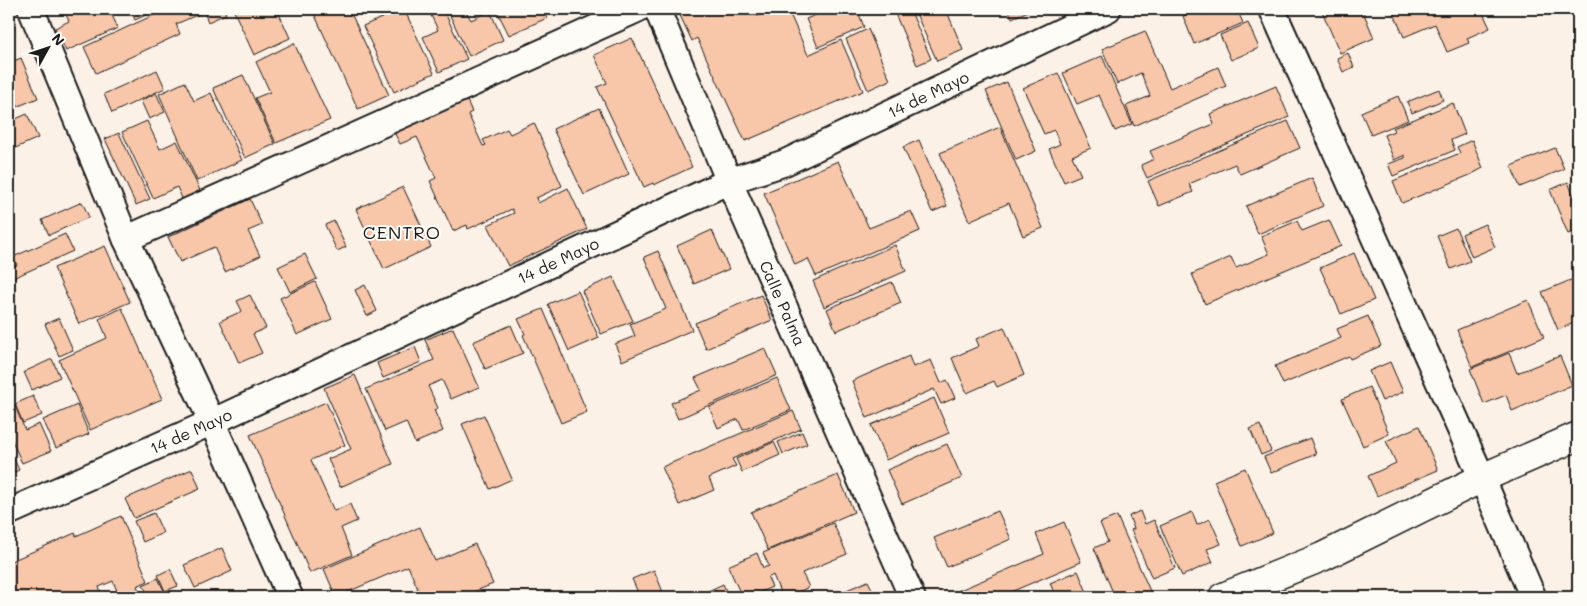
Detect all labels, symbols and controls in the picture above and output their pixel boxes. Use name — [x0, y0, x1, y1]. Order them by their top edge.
north arrow — [22, 22, 72, 72]
text: N — [48, 29, 69, 50]
street label: 14 de Mayo — [884, 66, 972, 122]
district label: CENTRO — [363, 220, 441, 244]
street label: 14 de Mayo — [514, 232, 602, 288]
street label: Calle Palma — [755, 257, 811, 349]
street label: 14 de Mayo — [146, 403, 235, 458]

